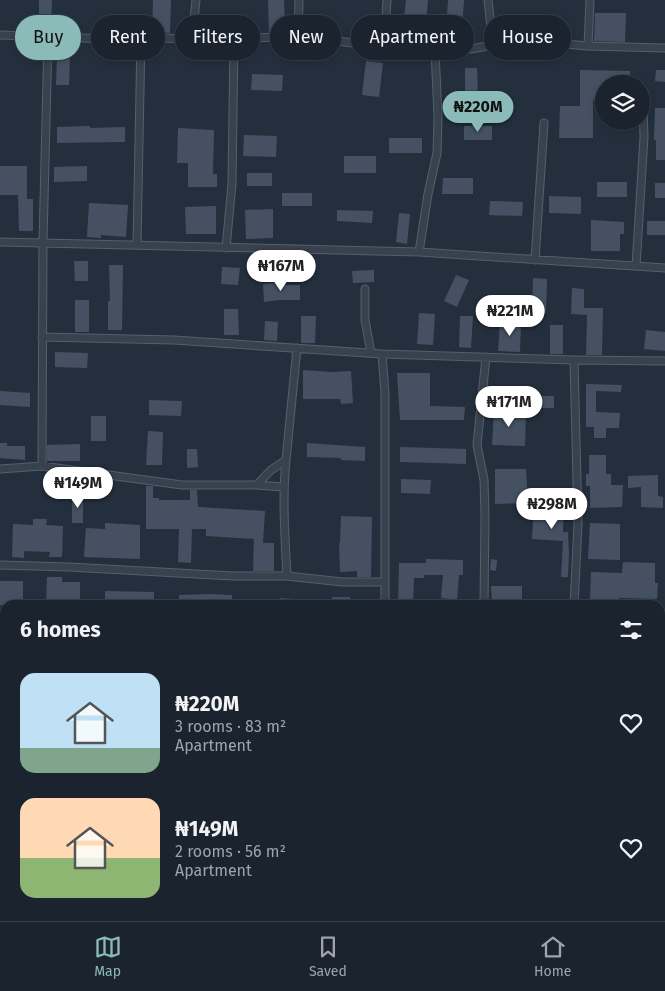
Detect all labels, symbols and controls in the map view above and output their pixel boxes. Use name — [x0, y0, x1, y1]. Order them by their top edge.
chip: Buy — [15, 15, 81, 60]
chip: Rent — [91, 15, 165, 60]
chip: Filters — [175, 15, 260, 60]
chip: New — [270, 15, 341, 60]
chip: Apartment — [351, 15, 474, 60]
chip: House — [484, 15, 571, 60]
map controls — [595, 75, 650, 130]
button: layers — [595, 75, 650, 130]
pin: ₦220M — [443, 90, 513, 133]
text: ₦220M — [454, 97, 502, 116]
pin: ₦167M — [246, 250, 316, 292]
text: ₦167M — [258, 256, 304, 275]
pin: ₦221M — [475, 294, 545, 337]
text: ₦221M — [487, 301, 533, 320]
pin: ₦171M — [474, 386, 544, 428]
text: ₦171M — [486, 392, 532, 411]
pin: ₦149M — [43, 466, 113, 509]
text: ₦149M — [54, 473, 102, 492]
pin: ₦298M — [517, 488, 587, 530]
text: ₦298M — [527, 494, 577, 513]
icon: filters — [617, 616, 645, 644]
text: 6 homes — [20, 617, 101, 643]
text: ₦220M — [175, 691, 239, 717]
icon: home — [60, 693, 120, 753]
icon: heart — [617, 709, 645, 737]
text: 3 rooms · 83 m² — [175, 717, 286, 736]
text: Apartment — [175, 736, 252, 755]
text: ₦149M — [175, 816, 238, 842]
icon: home — [60, 818, 120, 878]
icon: heart — [617, 834, 645, 862]
text: 2 rooms · 56 m² — [175, 842, 286, 861]
text: Apartment — [175, 861, 252, 880]
tab: Map — [94, 933, 122, 980]
tab: Saved — [309, 933, 347, 980]
tab: Home — [534, 933, 571, 980]

